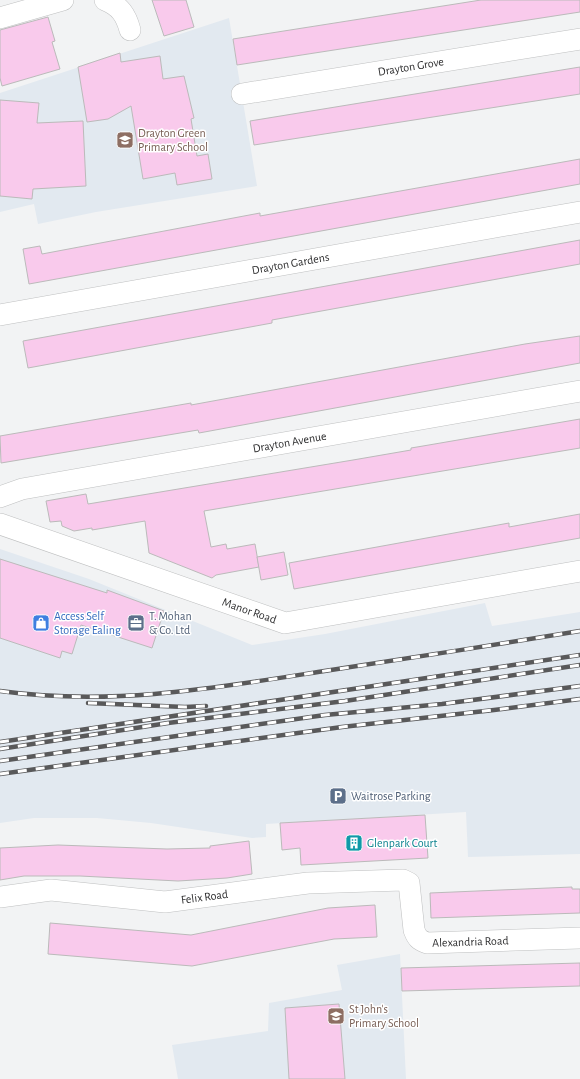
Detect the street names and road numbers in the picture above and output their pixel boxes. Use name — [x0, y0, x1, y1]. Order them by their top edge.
street label: Drayton Grove — [377, 55, 445, 78]
street label: Drayton Gardens — [251, 251, 330, 276]
street label: Drayton Avenue — [252, 430, 327, 454]
street label: Manor Road — [221, 596, 278, 626]
street label: Felix Road — [180, 888, 229, 906]
street label: Alexandria Road — [432, 934, 509, 949]

